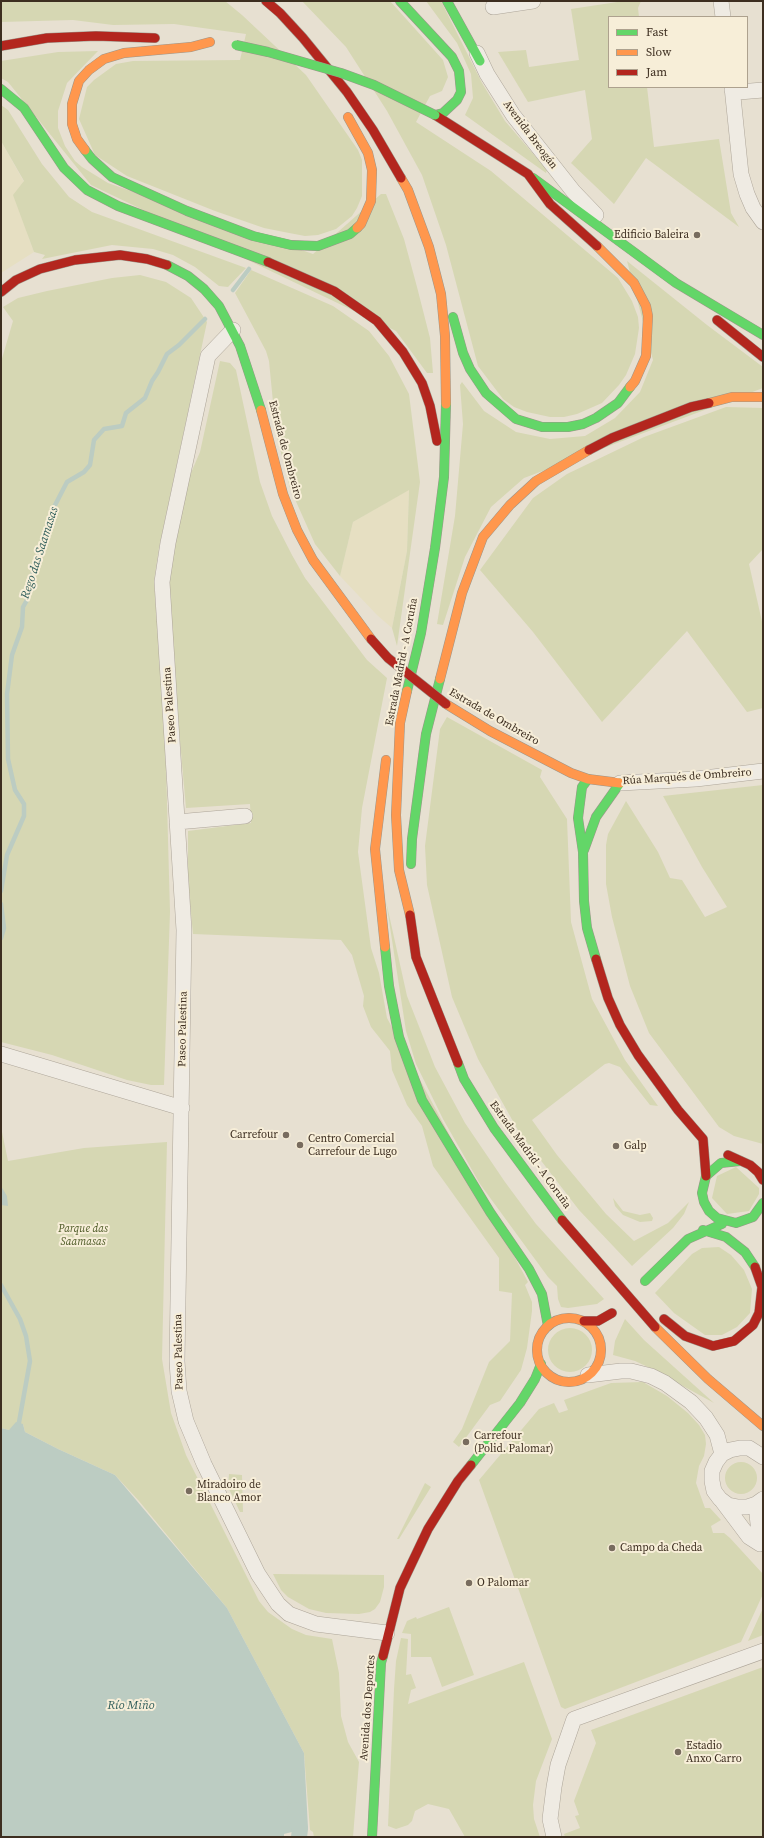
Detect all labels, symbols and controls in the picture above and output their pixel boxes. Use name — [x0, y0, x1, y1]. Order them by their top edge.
legend — [608, 16, 748, 88]
text: Fast — [646, 24, 668, 40]
text: Slow — [646, 44, 671, 60]
text: Jam — [646, 64, 667, 80]
street label: Avenida Breogán — [500, 98, 560, 172]
place label: Edificio Baleira — [614, 228, 689, 242]
marker: Edificio Baleira — [692, 230, 702, 240]
street label: Estrada de Ombreiro — [265, 399, 305, 501]
water label: Rego das Saamasas — [18, 505, 62, 601]
street label: Estrada Madrid - A Coruña — [383, 597, 421, 727]
street label: Paseo Palestina — [161, 667, 179, 743]
street label: Estrada de Ombreiro — [447, 686, 541, 748]
street label: Rúa Marqués de Ombreiro — [622, 766, 752, 788]
street label: Paseo Palestina — [176, 991, 190, 1067]
street label: Estrada Madrid - A Coruña — [487, 1099, 573, 1211]
place label: Carrefour — [230, 1128, 278, 1142]
marker: Carrefour — [281, 1130, 291, 1140]
place label: Centro Comercial Carrefour de Lugo — [308, 1132, 397, 1158]
place label: Galp — [624, 1139, 647, 1153]
marker: Centro Comercial Carrefour de Lugo — [295, 1140, 305, 1150]
marker: Galp — [611, 1141, 621, 1151]
park label: Parque das Saamasas — [58, 1222, 108, 1248]
street label: Paseo Palestina — [172, 1314, 186, 1390]
place label: Carrefour (Polid. Palomar) — [474, 1429, 554, 1455]
marker: Carrefour (Polid. Palomar) — [461, 1437, 471, 1447]
place label: Miradoiro de Blanco Amor — [197, 1478, 261, 1504]
marker: Miradoiro de Blanco Amor — [184, 1486, 194, 1496]
place label: Campo da Cheda — [620, 1541, 702, 1555]
marker: Campo da Cheda — [607, 1543, 617, 1553]
place label: O Palomar — [477, 1576, 529, 1590]
marker: O Palomar — [464, 1578, 474, 1588]
street label: Avenida dos Deportes — [358, 1655, 378, 1761]
water label: Río Miño — [107, 1699, 155, 1713]
place label: Estadio Anxo Carro — [686, 1739, 742, 1765]
marker: Estadio Anxo Carro — [673, 1747, 683, 1757]

